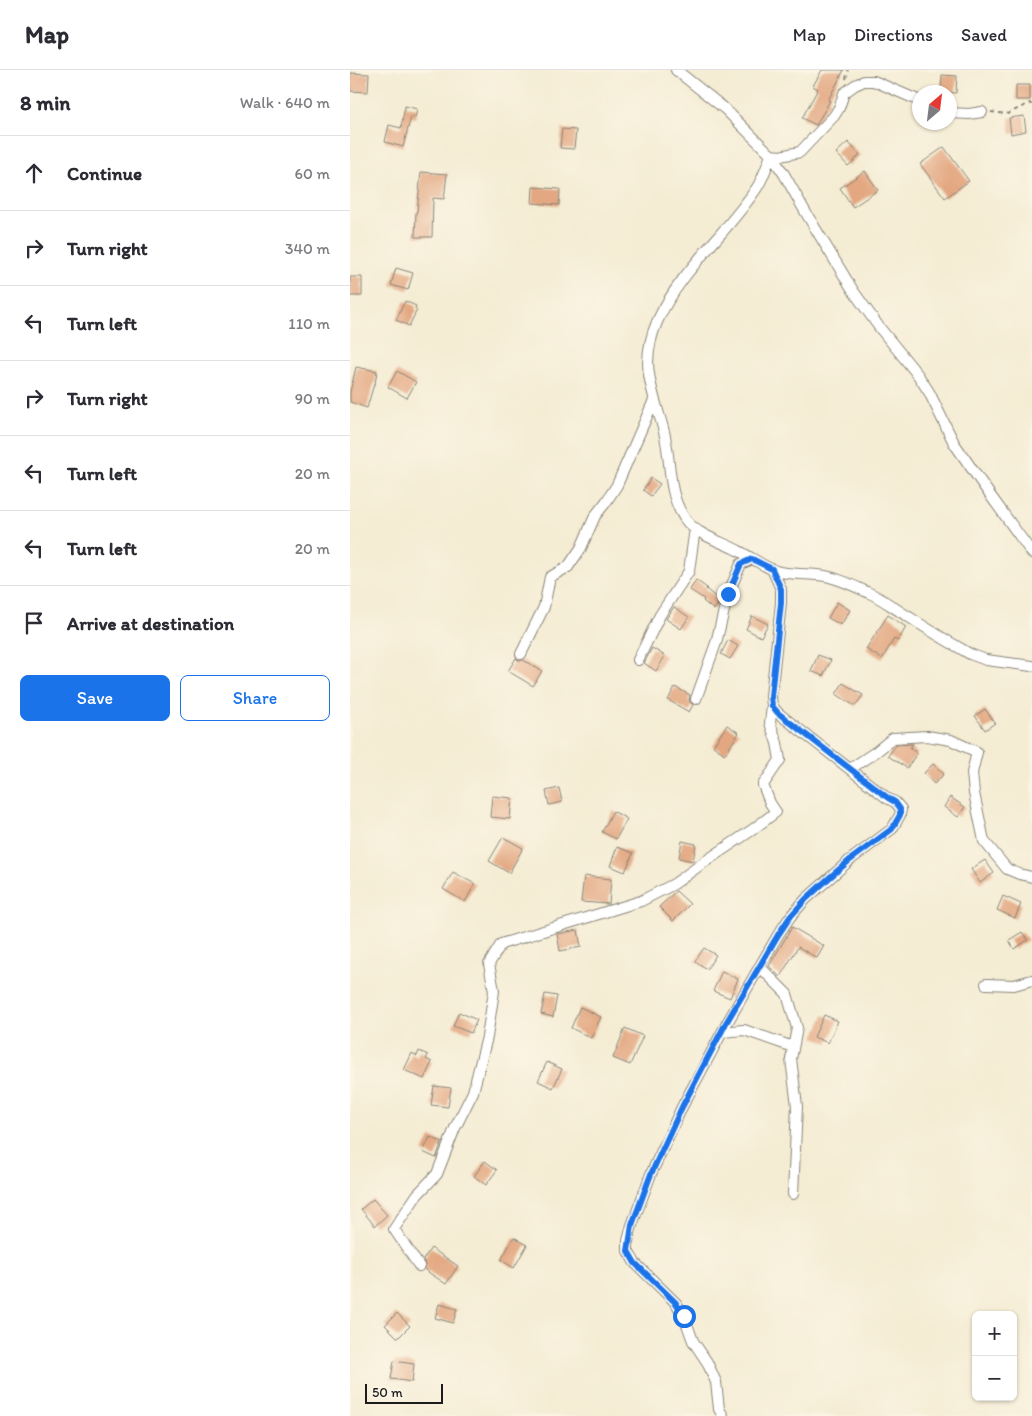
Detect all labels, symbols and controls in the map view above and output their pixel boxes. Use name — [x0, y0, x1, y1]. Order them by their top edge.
text: Map — [25, 20, 69, 49]
text: Map — [793, 24, 826, 46]
text: Directions — [854, 24, 933, 46]
text: Saved — [961, 24, 1007, 46]
north arrow — [912, 85, 957, 130]
text: 8 min — [20, 90, 70, 115]
text: Walk · 640 m — [240, 93, 330, 112]
icon: ahead — [20, 159, 48, 187]
text: Continue — [67, 162, 142, 185]
text: 60 m — [295, 164, 330, 183]
icon: right — [20, 234, 48, 262]
text: Turn right — [67, 237, 148, 260]
text: 340 m — [285, 239, 330, 258]
icon: left — [20, 309, 48, 337]
text: Turn left — [67, 312, 137, 335]
text: 110 m — [288, 314, 330, 333]
icon: right — [20, 384, 48, 412]
text: Turn right — [67, 387, 148, 410]
text: 90 m — [295, 389, 330, 408]
icon: left — [20, 459, 48, 487]
text: Turn left — [67, 462, 137, 485]
text: 20 m — [295, 464, 330, 483]
icon: left — [20, 534, 48, 562]
text: Turn left — [67, 537, 137, 560]
text: 20 m — [295, 539, 330, 558]
route end — [717, 583, 740, 606]
icon: arrive — [20, 609, 48, 637]
text: Arrive at destination — [67, 612, 234, 635]
button: Save — [20, 675, 170, 721]
button: Share — [180, 675, 330, 721]
route start — [673, 1305, 696, 1328]
map controls — [972, 1311, 1017, 1401]
button: + — [972, 1311, 1017, 1356]
button: − — [972, 1356, 1017, 1401]
scale bar — [365, 1381, 442, 1404]
text: 50 m — [372, 1384, 403, 1401]

